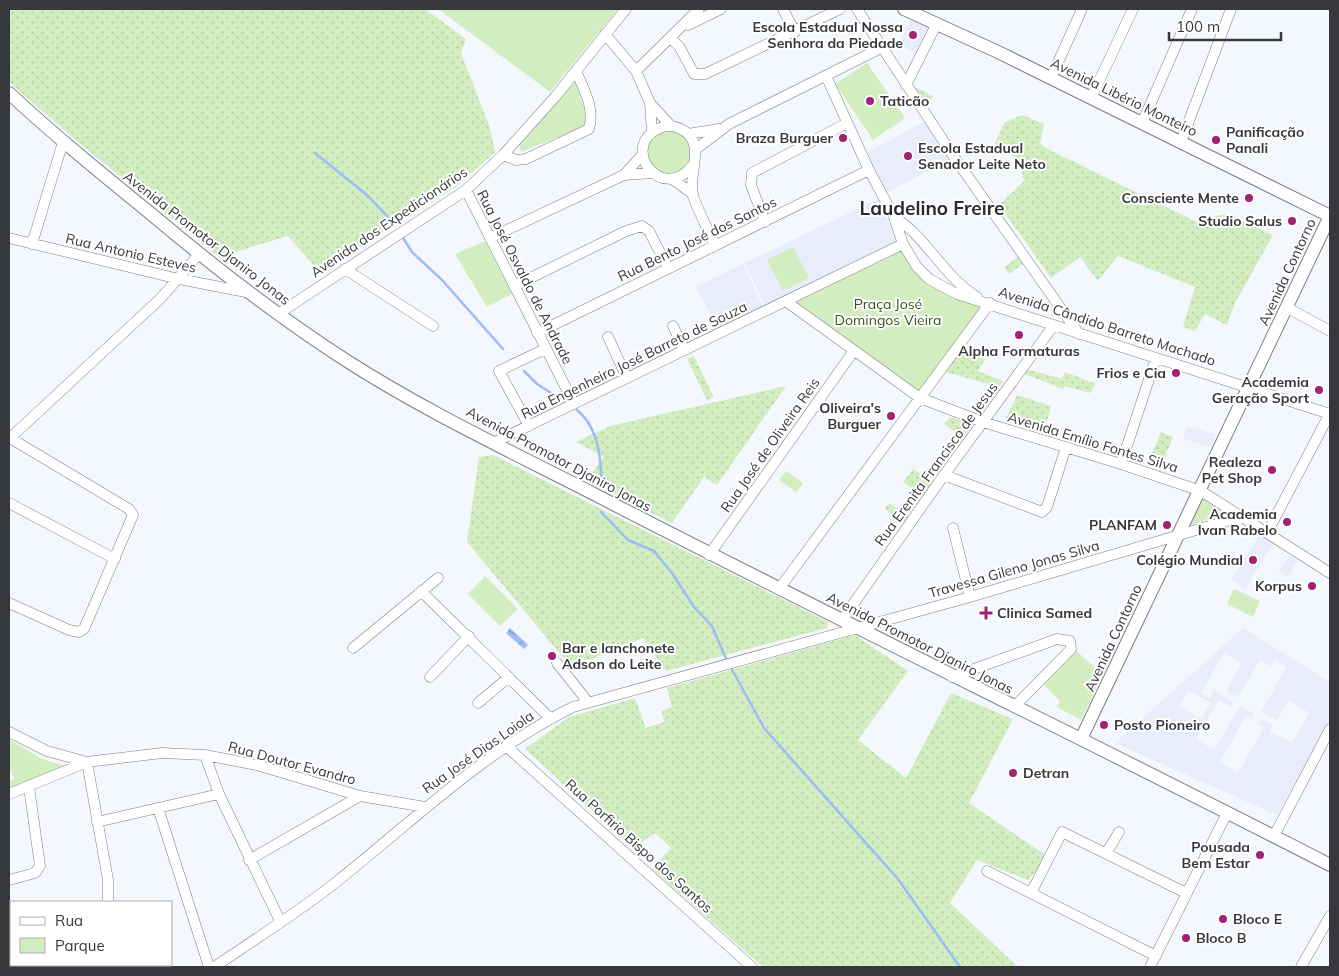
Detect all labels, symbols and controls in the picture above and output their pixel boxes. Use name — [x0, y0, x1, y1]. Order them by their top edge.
scale bar — [1169, 10, 1282, 42]
text: 100 m — [1176, 17, 1220, 36]
place label: Escola Estadual Nossa Senhora da Piedade — [752, 18, 903, 52]
marker: Escola Estadual Nossa Senhora da Piedade — [907, 29, 919, 41]
street label: Avenida Libério Monteiro — [1048, 54, 1200, 140]
place label: Taticão — [880, 92, 929, 110]
marker: Taticão — [864, 95, 876, 107]
place label: Panificação Panali — [1226, 123, 1304, 157]
place label: Braza Burguer — [736, 129, 833, 147]
marker: Braza Burguer — [837, 132, 849, 144]
marker: Panificação Panali — [1210, 134, 1222, 146]
place label: Escola Estadual Senador Leite Neto — [918, 139, 1046, 173]
marker: Escola Estadual Senador Leite Neto — [902, 150, 914, 162]
street label: Avenida dos Expedicionários — [307, 163, 471, 281]
street label: Avenida Promotor Djaniro Jonas — [120, 167, 294, 309]
street label: Rua José Osvaldo de Andrade — [473, 187, 577, 367]
place label: Consciente Mente — [1121, 189, 1239, 207]
marker: Consciente Mente — [1243, 192, 1255, 204]
street label: Rua Bento José dos Santos — [615, 193, 779, 285]
district label: Laudelino Freire — [860, 196, 1004, 220]
place label: Studio Salus — [1198, 212, 1282, 230]
marker: Studio Salus — [1286, 215, 1298, 227]
street label: Avenida Contorno — [1254, 216, 1320, 328]
street label: Rua Antonio Esteves — [64, 229, 198, 277]
street label: Avenida Cândido Barreto Machado — [996, 282, 1218, 370]
park label: Praça José Domingos Vieira — [835, 295, 941, 329]
street label: Rua Engenheiro José Barreto de Souza — [518, 297, 750, 423]
marker: Alpha Formaturas — [1013, 329, 1025, 341]
place label: Alpha Formaturas — [958, 342, 1080, 360]
place label: Frios e Cia — [1096, 364, 1166, 382]
marker: Frios e Cia — [1170, 367, 1182, 379]
place label: Academia Geração Sport — [1212, 373, 1310, 407]
street label: Rua José de Oliveira Reis — [717, 374, 823, 516]
street label: Rua Erenita Francisco de Jesus — [871, 379, 1002, 549]
marker: Academia Geração Sport — [1313, 384, 1325, 396]
place label: Oliveira's Burguer — [819, 399, 881, 433]
street label: Avenida Promotor Djaniro Jonas — [463, 402, 655, 516]
street label: Avenida Emílio Fontes Silva — [1006, 408, 1180, 476]
marker: Oliveira's Burguer — [885, 410, 897, 422]
place label: Realeza Pet Shop — [1202, 453, 1262, 487]
marker: Realeza Pet Shop — [1266, 464, 1278, 476]
place label: Academia Ivan Rabelo — [1198, 505, 1277, 539]
place label: PLANFAM — [1089, 516, 1157, 534]
marker: Academia Ivan Rabelo — [1281, 516, 1293, 528]
marker: PLANFAM — [1161, 519, 1173, 531]
street label: Travessa Gileno Jonas Silva — [927, 536, 1101, 602]
place label: Colégio Mundial — [1136, 551, 1243, 569]
marker: Colégio Mundial — [1247, 554, 1259, 566]
place label: Korpus — [1255, 577, 1302, 595]
marker: Korpus — [1306, 580, 1318, 592]
street label: Avenida Contorno — [1080, 582, 1146, 694]
street label: Avenida Promotor Djaniro Jonas — [824, 588, 1016, 698]
place label: Clinica Samed — [997, 604, 1092, 622]
marker: Clinica Samed — [979, 606, 993, 620]
place label: Bar e lanchonete Adson do Leite — [562, 639, 675, 673]
marker: Bar e lanchonete Adson do Leite — [546, 650, 558, 662]
street label: Rua José Dias Loiola — [419, 707, 537, 797]
place label: Posto Pioneiro — [1114, 716, 1210, 734]
marker: Posto Pioneiro — [1098, 719, 1110, 731]
street label: Rua Doutor Evandro — [226, 737, 358, 789]
place label: Detran — [1023, 764, 1069, 782]
marker: Detran — [1007, 767, 1019, 779]
street label: Rua Porfirio Bispo dos Santos — [562, 775, 716, 917]
place label: Pousada Bem Estar — [1182, 838, 1250, 872]
marker: Pousada Bem Estar — [1254, 849, 1266, 861]
legend — [10, 901, 172, 966]
place label: Bloco E — [1233, 910, 1282, 928]
text: Rua — [55, 911, 83, 930]
marker: Bloco E — [1217, 913, 1229, 925]
place label: Bloco B — [1196, 929, 1247, 947]
marker: Bloco B — [1180, 932, 1192, 944]
text: Parque — [55, 936, 105, 955]

